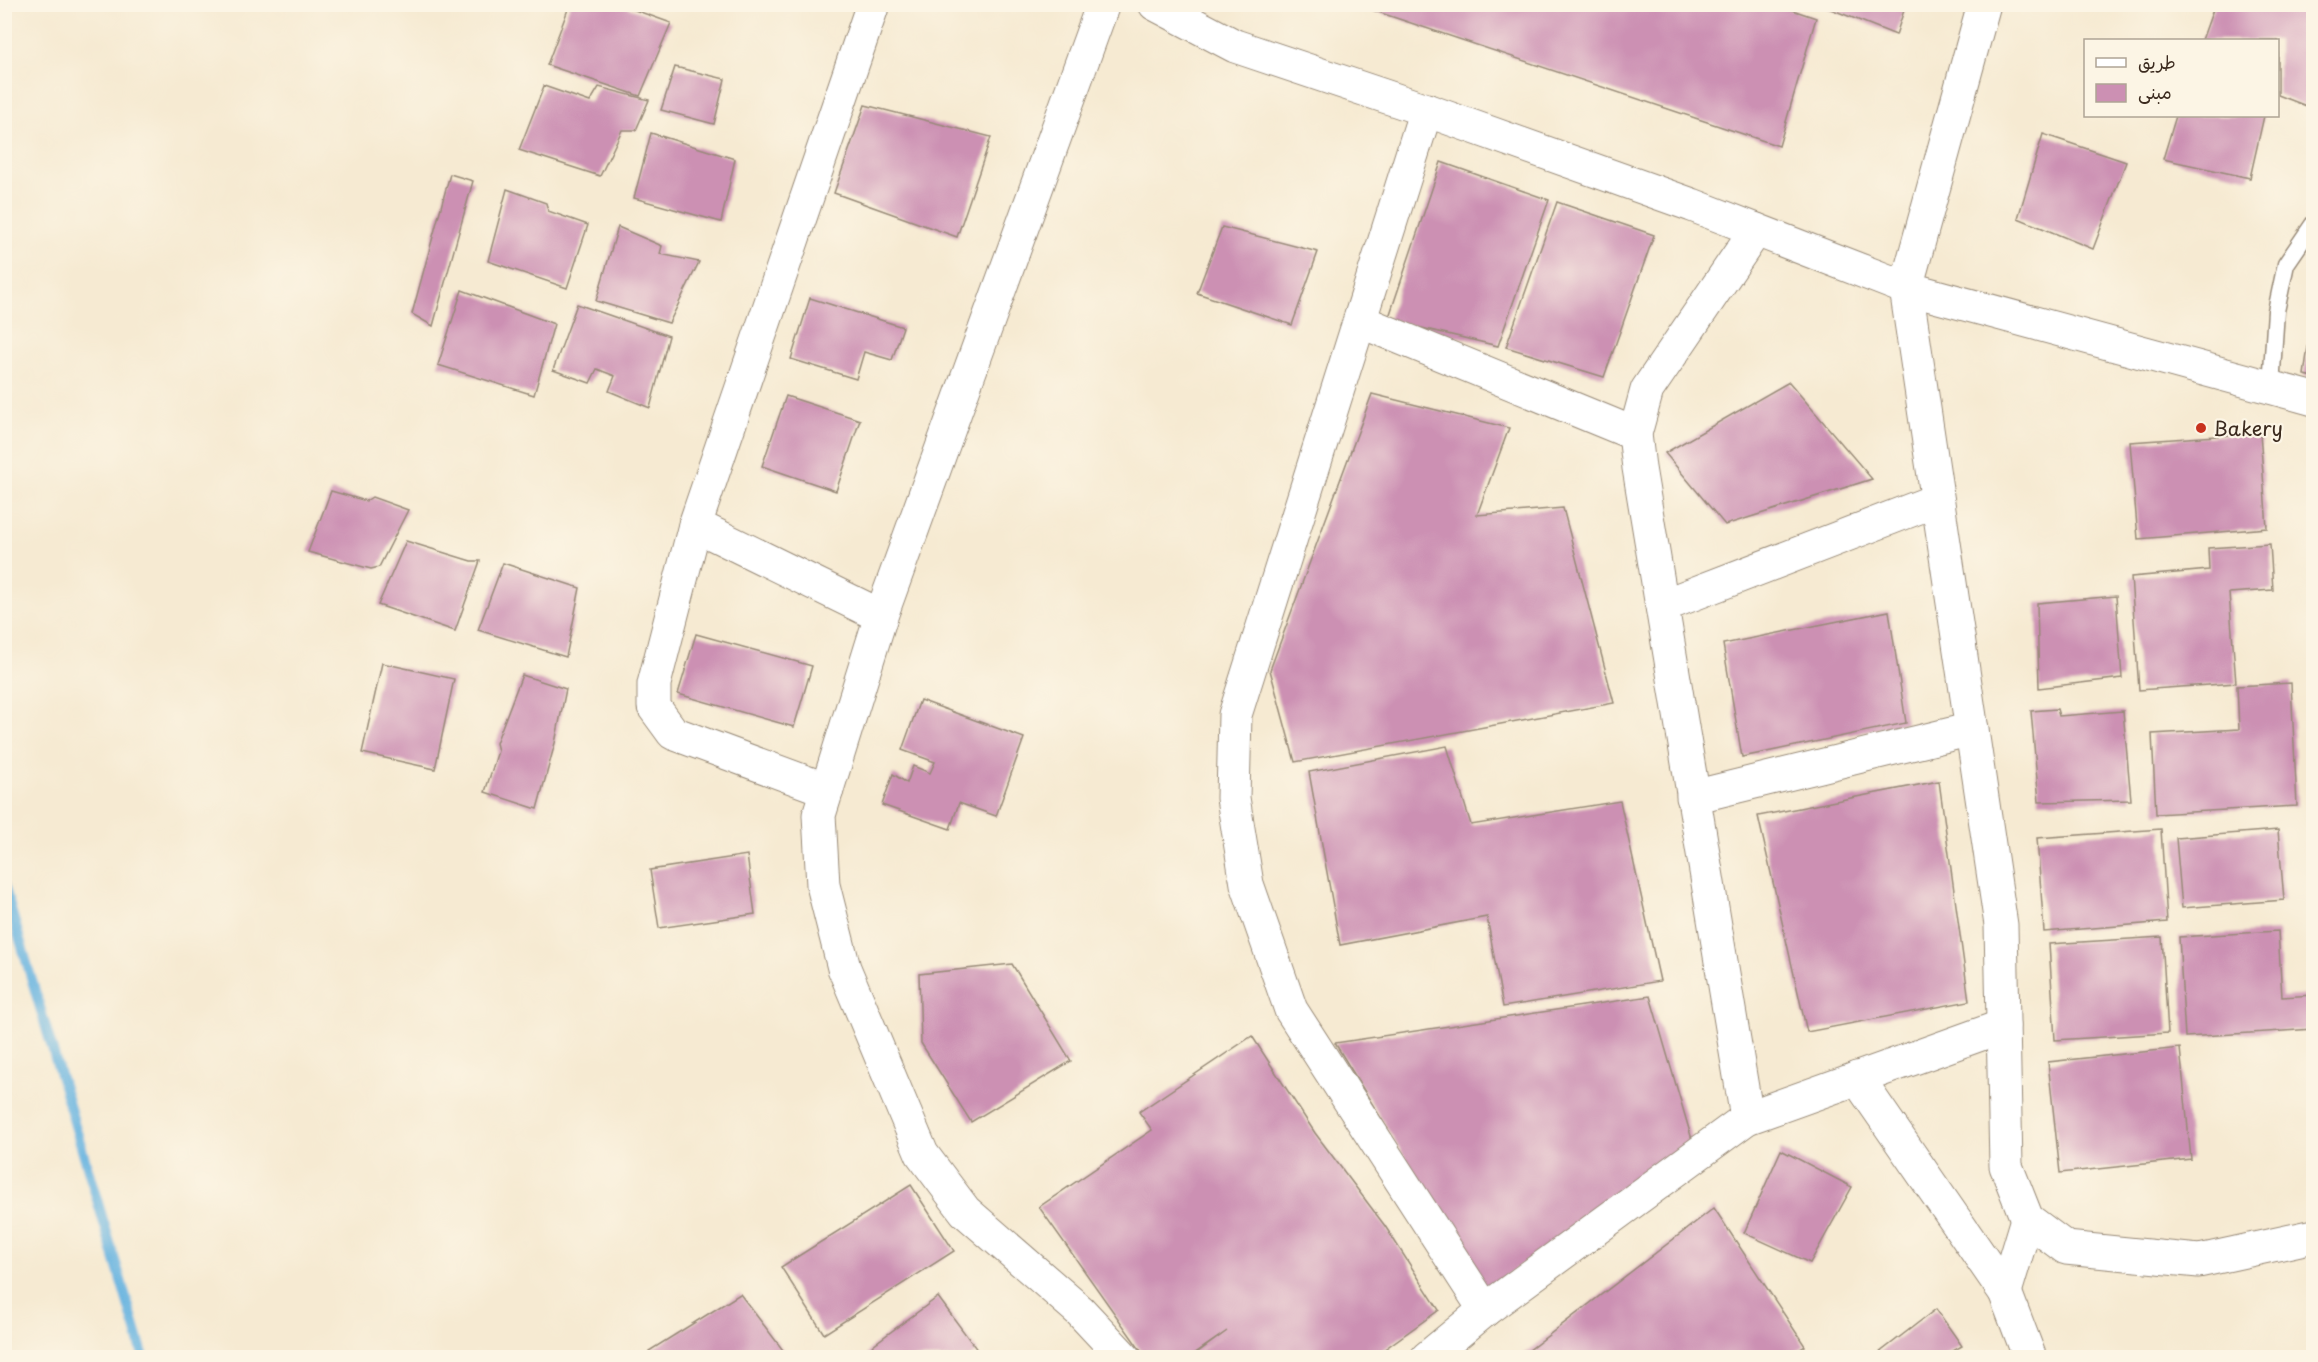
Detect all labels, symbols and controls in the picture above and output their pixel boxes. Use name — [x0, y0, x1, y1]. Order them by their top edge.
legend — [2084, 39, 2279, 117]
text: طريق — [2138, 48, 2176, 75]
text: مبنى — [2138, 78, 2172, 105]
place label: Bakery — [2213, 413, 2283, 443]
marker: Bakery — [2194, 421, 2208, 435]

